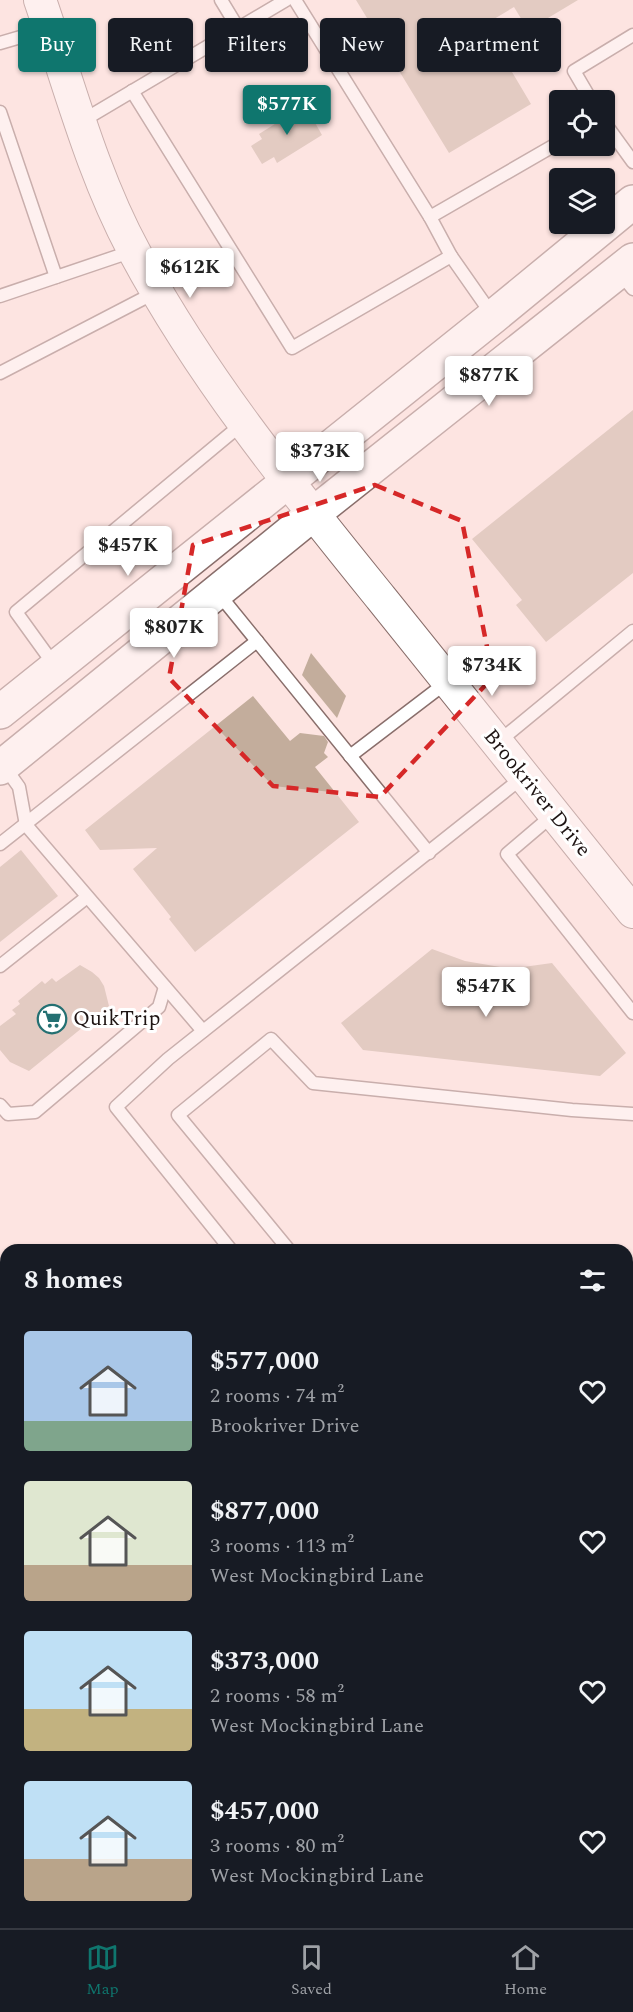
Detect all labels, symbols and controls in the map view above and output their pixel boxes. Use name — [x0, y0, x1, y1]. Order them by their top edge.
chip: Buy — [18, 18, 96, 72]
chip: Rent — [108, 18, 193, 72]
chip: Filters — [205, 18, 308, 72]
chip: New — [320, 18, 405, 72]
chip: Apartment — [417, 18, 561, 72]
pin: $577K — [245, 85, 329, 136]
text: $577K — [257, 89, 317, 119]
map controls — [549, 90, 615, 234]
button: locate — [549, 90, 615, 156]
button: layers — [549, 168, 615, 234]
pin: $612K — [148, 248, 232, 299]
text: $612K — [160, 252, 220, 282]
pin: $877K — [447, 356, 531, 407]
text: $877K — [459, 360, 519, 390]
pin: $373K — [278, 432, 362, 483]
text: $373K — [290, 436, 350, 466]
pin: $457K — [86, 526, 170, 577]
text: $457K — [98, 530, 158, 560]
pin: $807K — [132, 608, 216, 659]
text: $807K — [144, 612, 204, 642]
pin: $734K — [450, 646, 534, 697]
text: $734K — [462, 650, 522, 680]
street label: Brookriver Drive — [475, 722, 599, 864]
pin: $547K — [444, 967, 528, 1018]
text: $547K — [456, 971, 516, 1001]
supermarket icon: QuikTrip — [36, 1003, 68, 1035]
place label: QuikTrip — [73, 1003, 160, 1035]
text: 8 homes — [24, 1260, 123, 1300]
icon: filters — [576, 1264, 609, 1297]
text: $577,000 — [210, 1341, 319, 1381]
icon: home — [72, 1355, 144, 1427]
icon: heart — [576, 1375, 609, 1408]
text: 2 rooms · 74 m² — [210, 1381, 344, 1411]
text: Brookriver Drive — [210, 1411, 359, 1441]
text: $877,000 — [210, 1491, 319, 1531]
icon: home — [72, 1505, 144, 1577]
icon: heart — [576, 1525, 609, 1558]
text: 3 rooms · 113 m² — [210, 1531, 354, 1561]
text: West Mockingbird Lane — [210, 1561, 424, 1591]
text: $373,000 — [210, 1641, 319, 1681]
icon: home — [72, 1655, 144, 1727]
icon: heart — [576, 1675, 609, 1708]
text: 2 rooms · 58 m² — [210, 1681, 344, 1711]
text: West Mockingbird Lane — [210, 1711, 424, 1741]
text: $457,000 — [210, 1791, 319, 1831]
icon: home — [72, 1805, 144, 1877]
icon: heart — [576, 1825, 609, 1858]
text: 3 rooms · 80 m² — [210, 1831, 344, 1861]
text: West Mockingbird Lane — [210, 1861, 424, 1891]
tab: Map — [86, 1941, 119, 2001]
tab: Saved — [291, 1941, 332, 2001]
tab: Home — [504, 1941, 547, 2001]

